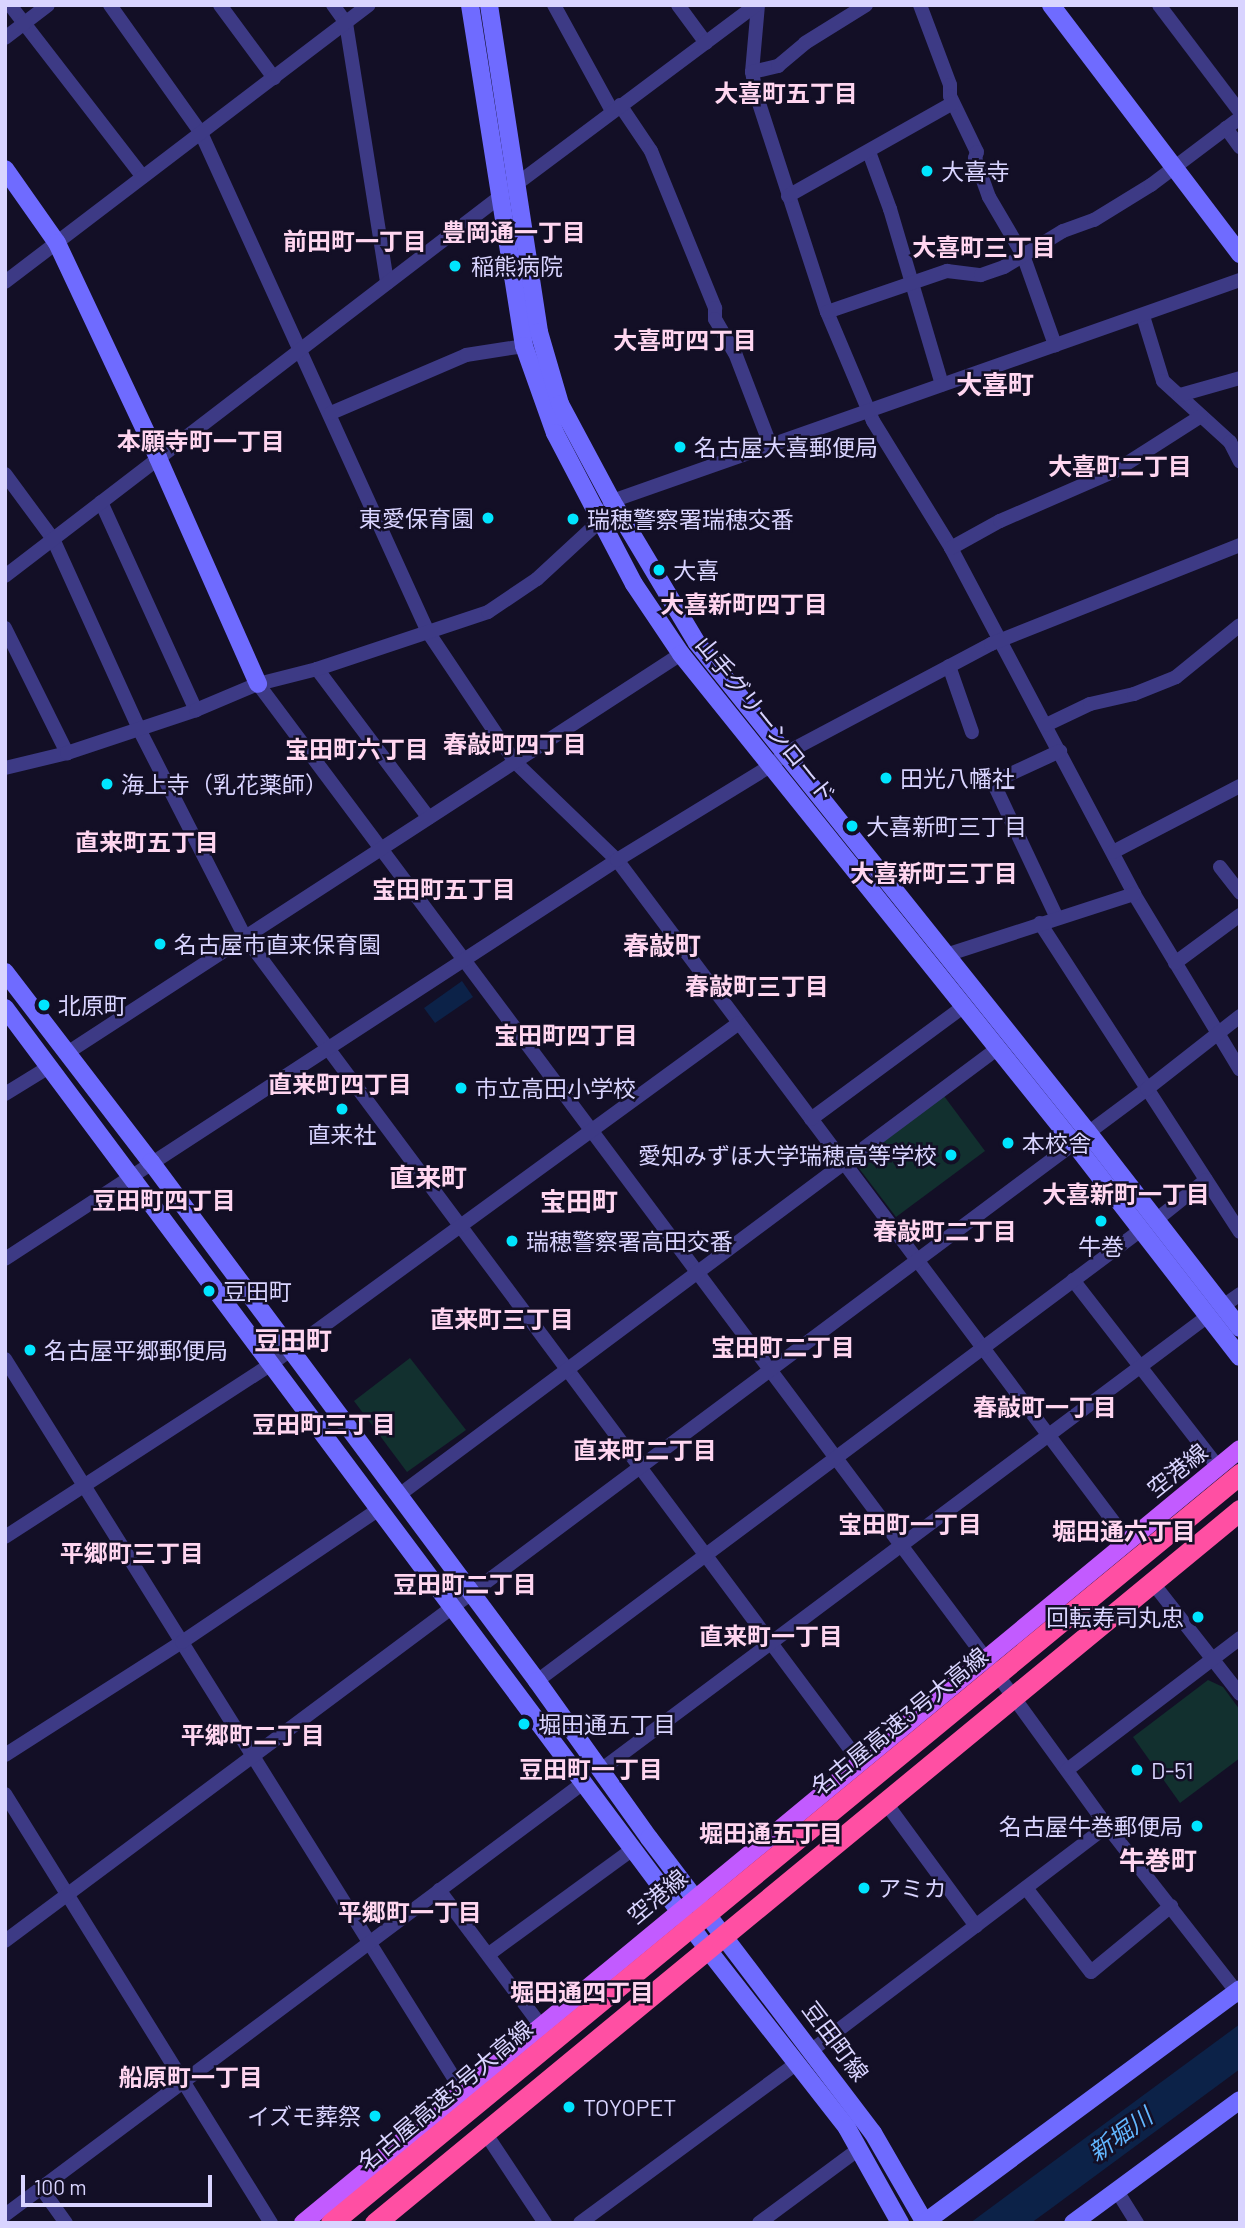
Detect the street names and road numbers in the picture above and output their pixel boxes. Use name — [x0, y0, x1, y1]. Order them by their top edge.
street label: 山手グリーンロード — [690, 630, 842, 808]
street label: 空港線 — [1142, 1438, 1212, 1502]
street label: 名古屋高速3号大高線 — [805, 1641, 993, 1801]
street label: 空港線 — [622, 1863, 692, 1929]
street label: 豆田町線 — [797, 1996, 875, 2086]
street label: 名古屋高速3号大高線 — [352, 2014, 538, 2176]

